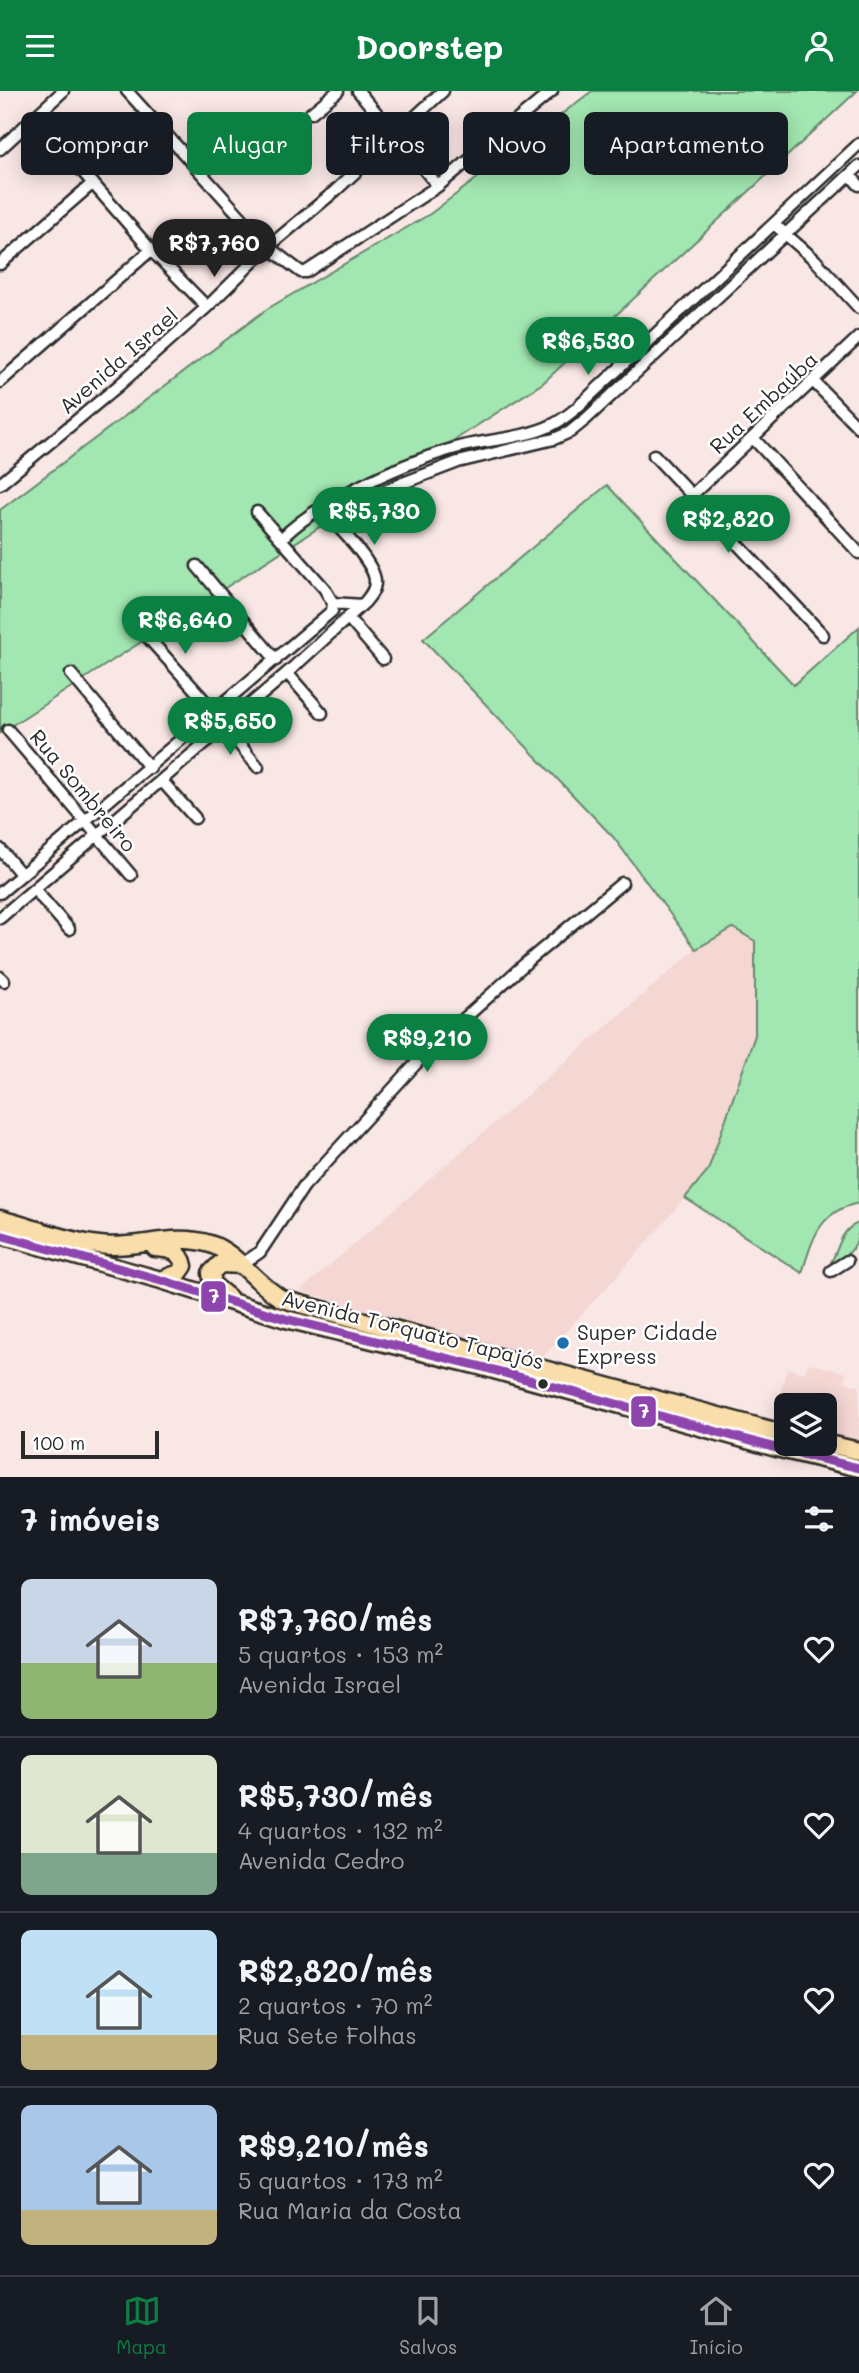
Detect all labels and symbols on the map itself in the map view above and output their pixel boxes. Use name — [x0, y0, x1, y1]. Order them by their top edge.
pin: R$7,760 — [149, 219, 279, 279]
street label: Avenida Israel — [53, 301, 183, 419]
pin: R$6,530 — [523, 317, 653, 377]
street label: Rua Embaúba — [703, 345, 823, 459]
pin: R$5,730 — [309, 487, 439, 547]
pin: R$2,820 — [663, 496, 793, 555]
pin: R$6,640 — [120, 596, 250, 656]
pin: R$5,650 — [165, 697, 295, 757]
street label: Rua Sombreiro — [25, 723, 143, 857]
pin: R$9,210 — [362, 1014, 492, 1074]
line badge: 7 — [200, 1280, 227, 1313]
text: 7 — [209, 1283, 220, 1308]
street label: Avenida Torquato Tapajós — [279, 1283, 547, 1375]
place label: Super Cidade Express — [577, 1318, 718, 1369]
marker: Super Cidade Express — [555, 1335, 571, 1351]
unlabelled marker — [536, 1377, 550, 1391]
line badge: 7 — [630, 1395, 657, 1428]
text: 7 — [639, 1398, 650, 1423]
scale bar — [21, 1428, 159, 1460]

